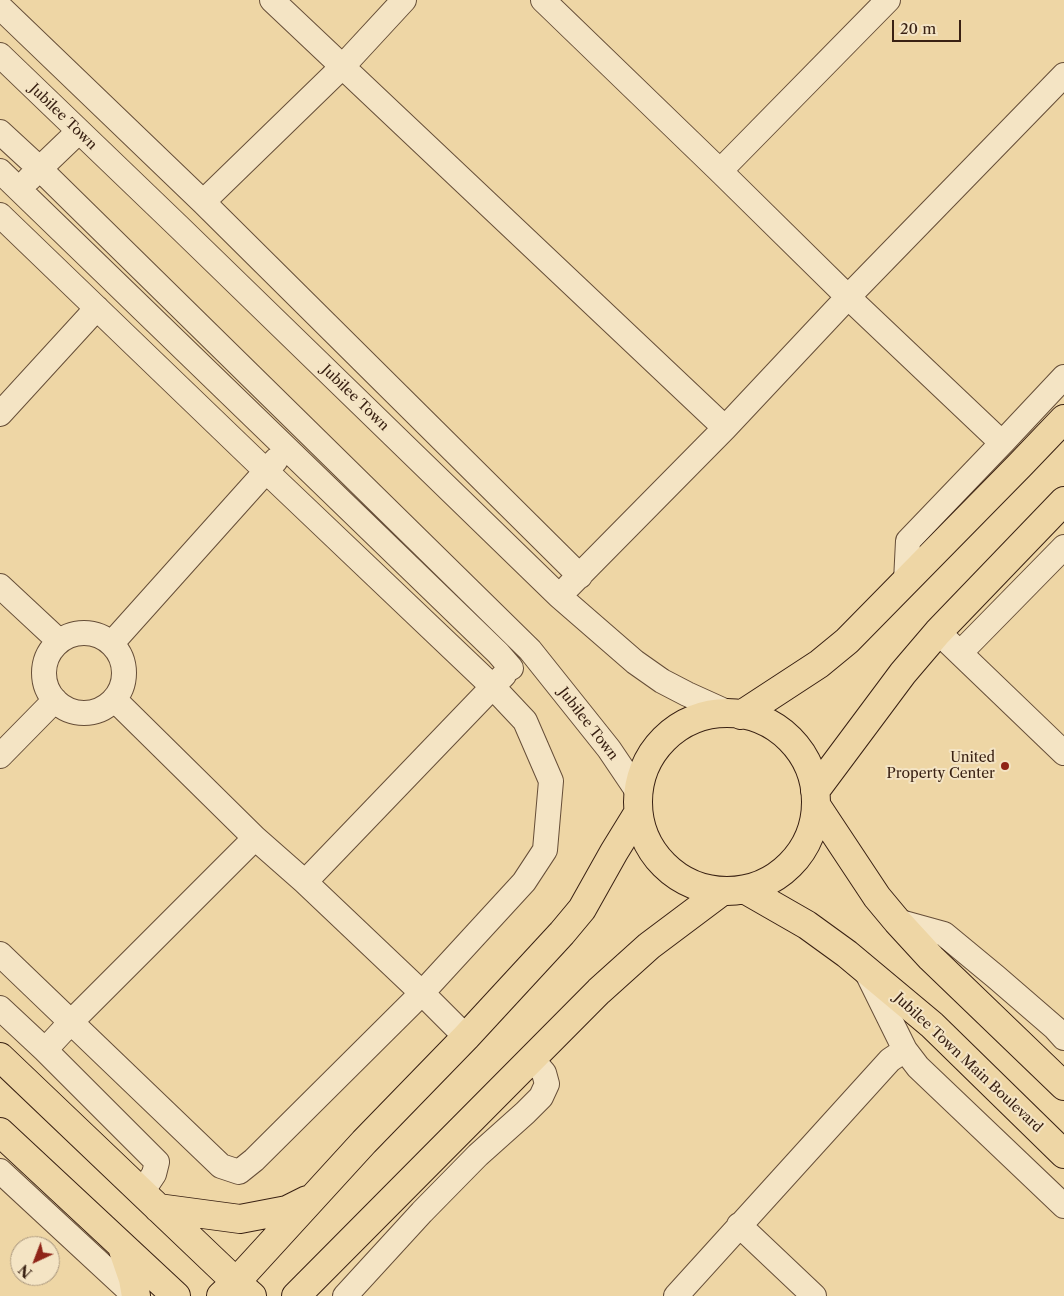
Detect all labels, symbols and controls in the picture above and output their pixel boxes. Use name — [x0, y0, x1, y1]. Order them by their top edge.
scale bar — [894, 10, 963, 42]
text: 20 m — [900, 19, 936, 38]
street label: Jubilee Town — [26, 81, 100, 153]
street label: Jubilee Town — [318, 362, 392, 434]
street label: Jubilee Town — [554, 684, 622, 764]
place label: United Property Center — [887, 750, 995, 782]
marker: United Property Center — [999, 760, 1011, 772]
street label: Jubilee Town Main Boulevard — [890, 990, 1046, 1136]
north arrow — [10, 1236, 60, 1286]
text: N — [15, 1261, 36, 1282]

